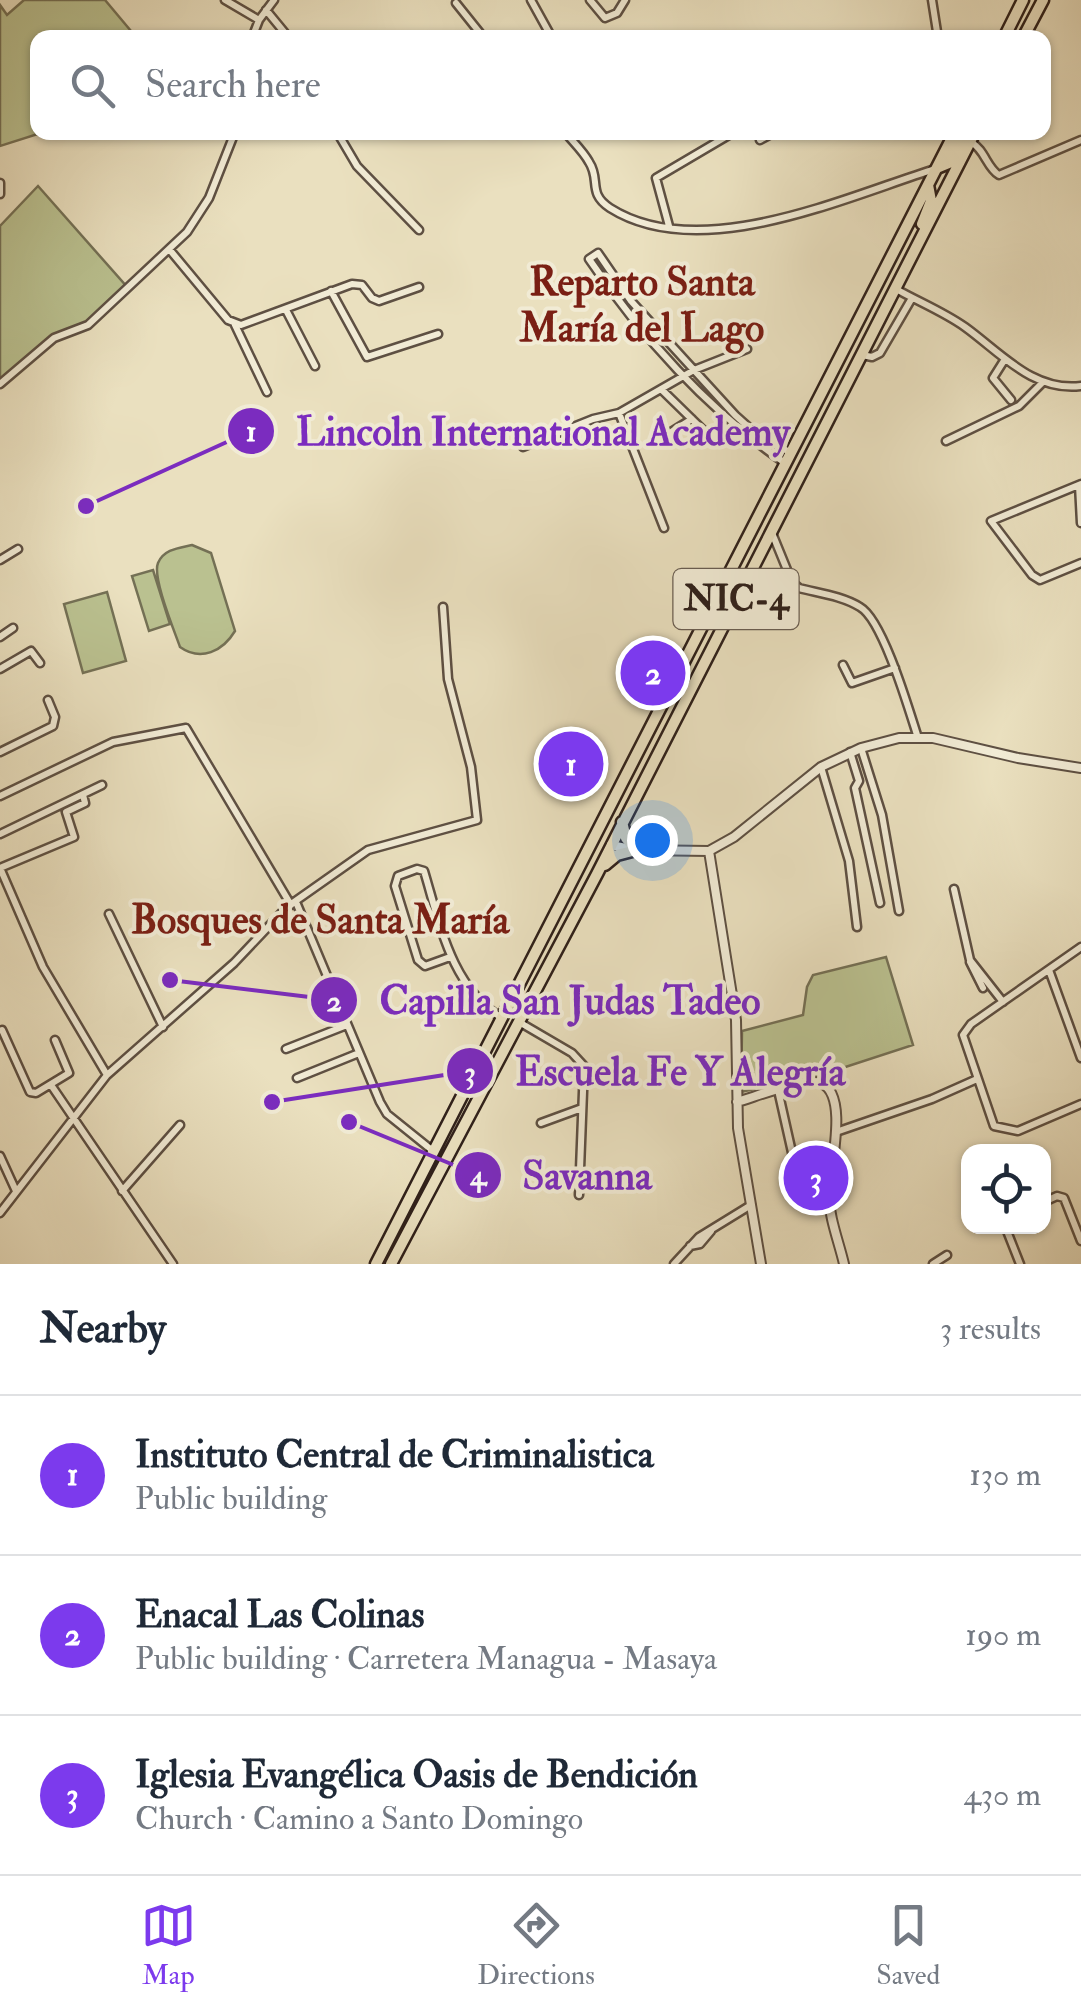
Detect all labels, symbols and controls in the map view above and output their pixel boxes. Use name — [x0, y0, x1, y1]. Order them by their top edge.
search box — [30, 30, 1051, 140]
icon: search — [65, 58, 120, 113]
text: Search here — [145, 61, 321, 109]
district label: Reparto Santa María del Lago — [519, 257, 764, 354]
callout: Lincoln International Academy — [226, 396, 809, 466]
text: Lincoln International Academy — [296, 407, 791, 458]
text: 1 — [246, 413, 256, 450]
road number: NIC-4 — [674, 569, 798, 629]
pin: 2 — [620, 636, 686, 710]
pin: 1 — [538, 726, 604, 802]
your location — [627, 815, 678, 866]
district label: Bosques de Santa María — [131, 895, 511, 946]
callout: Capilla San Judas Tadeo — [309, 965, 780, 1035]
text: Capilla San Judas Tadeo — [379, 976, 761, 1027]
text: 2 — [326, 983, 342, 1020]
callout: Escuela Fe Y Alegría — [445, 1036, 865, 1106]
text: Escuela Fe Y Alegría — [515, 1047, 847, 1098]
text: 3 — [464, 1054, 476, 1091]
callout: Savanna — [453, 1140, 672, 1210]
pin: 3 — [784, 1140, 848, 1216]
map controls — [961, 1144, 1051, 1234]
button: locate — [961, 1144, 1051, 1234]
text: Savanna — [522, 1151, 653, 1202]
text: 4 — [469, 1157, 488, 1194]
text: Nearby — [40, 1303, 166, 1355]
text: 3 results — [940, 1309, 1041, 1349]
text: Instituto Central de Criminalistica — [135, 1431, 654, 1479]
text: 1 — [67, 1455, 78, 1495]
text: 130 m — [969, 1455, 1041, 1495]
text: Public building — [135, 1479, 327, 1519]
text: Enacal Las Colinas — [135, 1591, 425, 1639]
text: 2 — [64, 1615, 81, 1655]
text: 190 m — [965, 1615, 1041, 1655]
text: Public building · Carretera Managua - Masaya — [135, 1639, 717, 1679]
text: Iglesia Evangélica Oasis de Bendición — [135, 1751, 698, 1799]
text: 3 — [66, 1775, 79, 1815]
text: 430 m — [964, 1775, 1041, 1815]
text: Church · Camino a Santo Domingo — [135, 1799, 583, 1839]
tab: Map — [141, 1898, 196, 1993]
tab: Directions — [477, 1898, 595, 1993]
tab: Saved — [876, 1898, 940, 1993]

